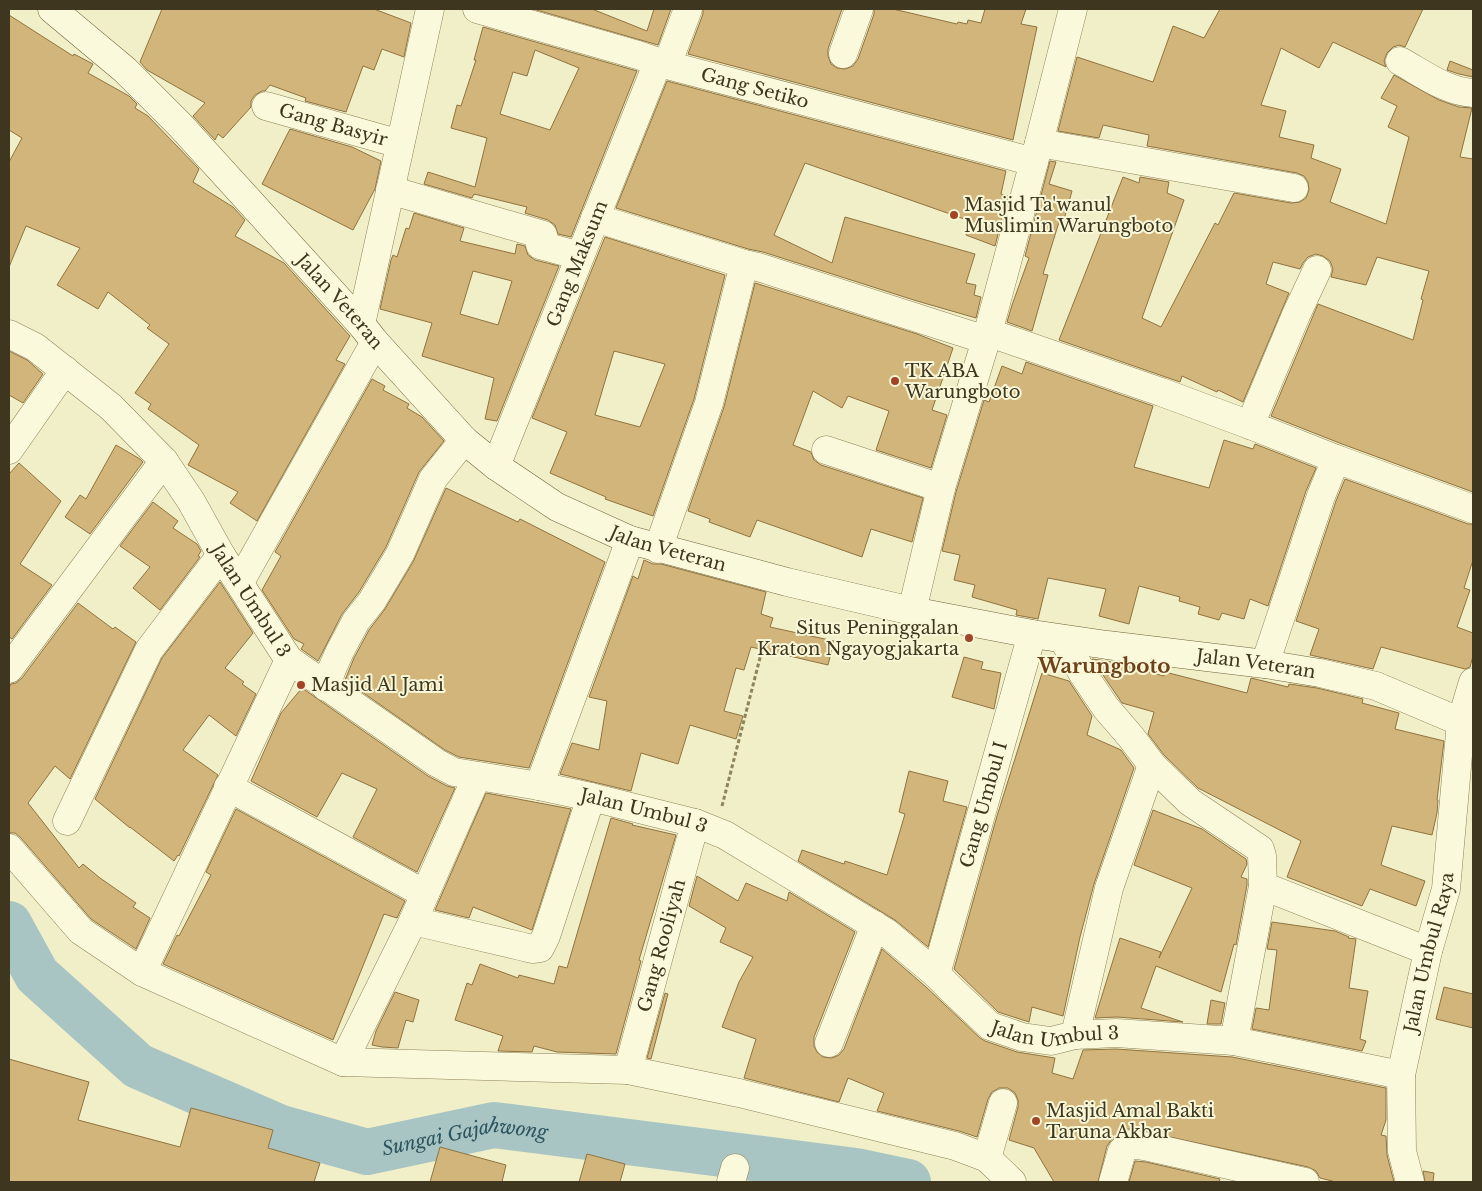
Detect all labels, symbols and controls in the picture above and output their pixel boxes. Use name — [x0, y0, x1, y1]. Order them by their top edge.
street label: Gang Setiko — [698, 63, 811, 113]
street label: Gang Basyir — [277, 99, 391, 151]
place label: Masjid Ta'wanul Muslimin Warungboto — [964, 194, 1173, 237]
street label: Gang Maksum — [542, 197, 612, 330]
marker: Masjid Ta'wanul Muslimin Warungboto — [948, 209, 960, 221]
street label: Jalan Veteran — [290, 248, 387, 354]
place label: TK ABA Warungboto — [904, 360, 1021, 403]
marker: TK ABA Warungboto — [889, 375, 901, 387]
street label: Jalan Veteran — [604, 520, 729, 576]
street label: Jalan Umbul 3 — [205, 539, 295, 661]
place label: Situs Peninggalan Kraton Ngayogjakarta — [757, 617, 959, 660]
marker: Situs Peninggalan Kraton Ngayogjakarta — [963, 632, 975, 644]
street label: Jalan Veteran — [1193, 645, 1317, 683]
district label: Warungboto — [1037, 654, 1170, 678]
place label: Masjid Al Jami — [311, 674, 444, 696]
marker: Masjid Al Jami — [295, 679, 307, 691]
street label: Gang Umbul I — [956, 739, 1012, 870]
street label: Jalan Umbul 3 — [576, 784, 711, 838]
street label: Jalan Umbul Raya — [1399, 871, 1458, 1036]
street label: Gang Rooliyah — [633, 876, 690, 1015]
street label: Jalan Umbul 3 — [986, 1015, 1119, 1052]
place label: Masjid Amal Bakti Taruna Akbar — [1046, 1100, 1214, 1143]
water label: Sungai Gajahwong — [380, 1113, 551, 1160]
marker: Masjid Amal Bakti Taruna Akbar — [1030, 1115, 1042, 1127]

